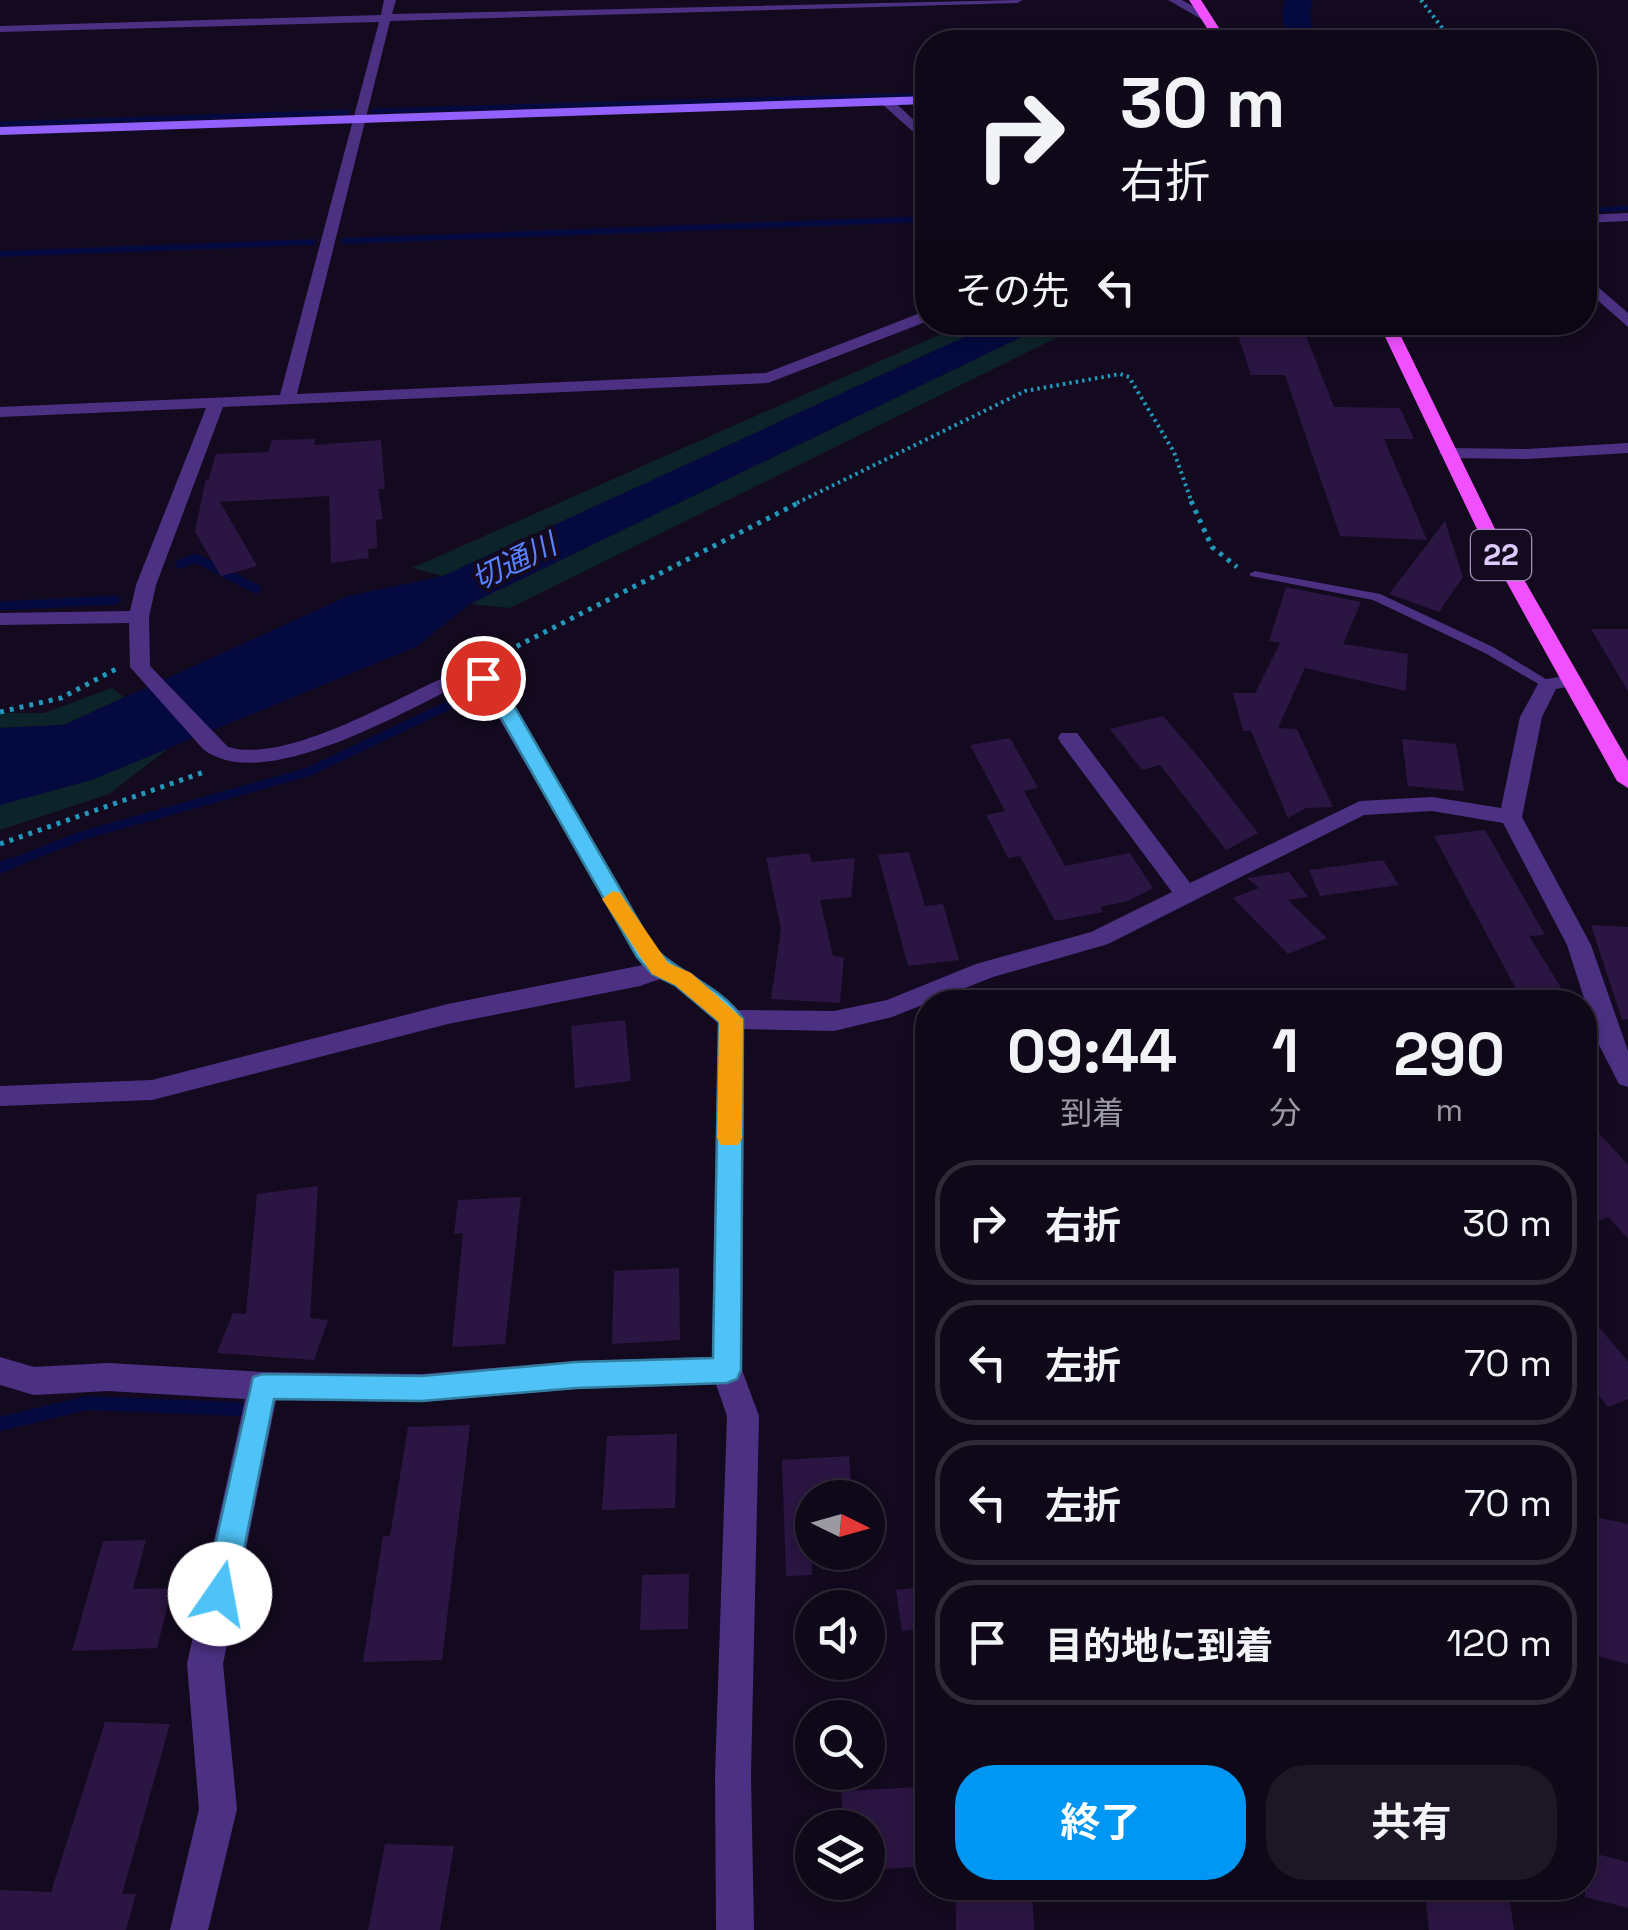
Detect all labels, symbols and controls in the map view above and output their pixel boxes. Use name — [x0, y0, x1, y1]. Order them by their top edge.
text: 30 m — [1120, 58, 1285, 147]
icon: right — [955, 70, 1085, 200]
text: 右折 — [1120, 153, 1210, 210]
icon: left — [1089, 260, 1144, 315]
text: その先 — [955, 267, 1069, 315]
water label: 切通川 — [465, 523, 565, 599]
road number: 22 — [1471, 530, 1531, 580]
pin — [441, 636, 526, 721]
icon: arrive — [456, 651, 511, 706]
text: 09:44 — [1007, 1013, 1177, 1090]
text: 1 — [1272, 1013, 1299, 1090]
text: 290 — [1394, 1016, 1505, 1093]
text: m — [1435, 1090, 1463, 1130]
text: 到着 — [1060, 1093, 1124, 1133]
text: 分 — [1269, 1093, 1301, 1133]
icon: right — [960, 1195, 1015, 1250]
text: 30 m — [1462, 1199, 1552, 1247]
text: 右折 — [1045, 1202, 1121, 1250]
icon: left — [960, 1335, 1015, 1390]
text: 70 m — [1464, 1339, 1552, 1387]
text: 左折 — [1045, 1342, 1121, 1390]
icon: left — [960, 1475, 1015, 1530]
text: 70 m — [1464, 1479, 1552, 1527]
north arrow — [795, 1480, 885, 1570]
map controls — [795, 1480, 885, 1900]
text: 左折 — [1045, 1482, 1121, 1530]
position arrow — [168, 1542, 272, 1646]
button: sound — [795, 1590, 885, 1680]
icon: arrive — [960, 1615, 1015, 1670]
text: 120 m — [1446, 1619, 1552, 1667]
text: 目的地に到着 — [1045, 1622, 1273, 1670]
button: search — [795, 1700, 885, 1790]
button: 終了 — [955, 1765, 1246, 1880]
button: 共有 — [1266, 1765, 1557, 1880]
button: layers — [795, 1810, 885, 1900]

